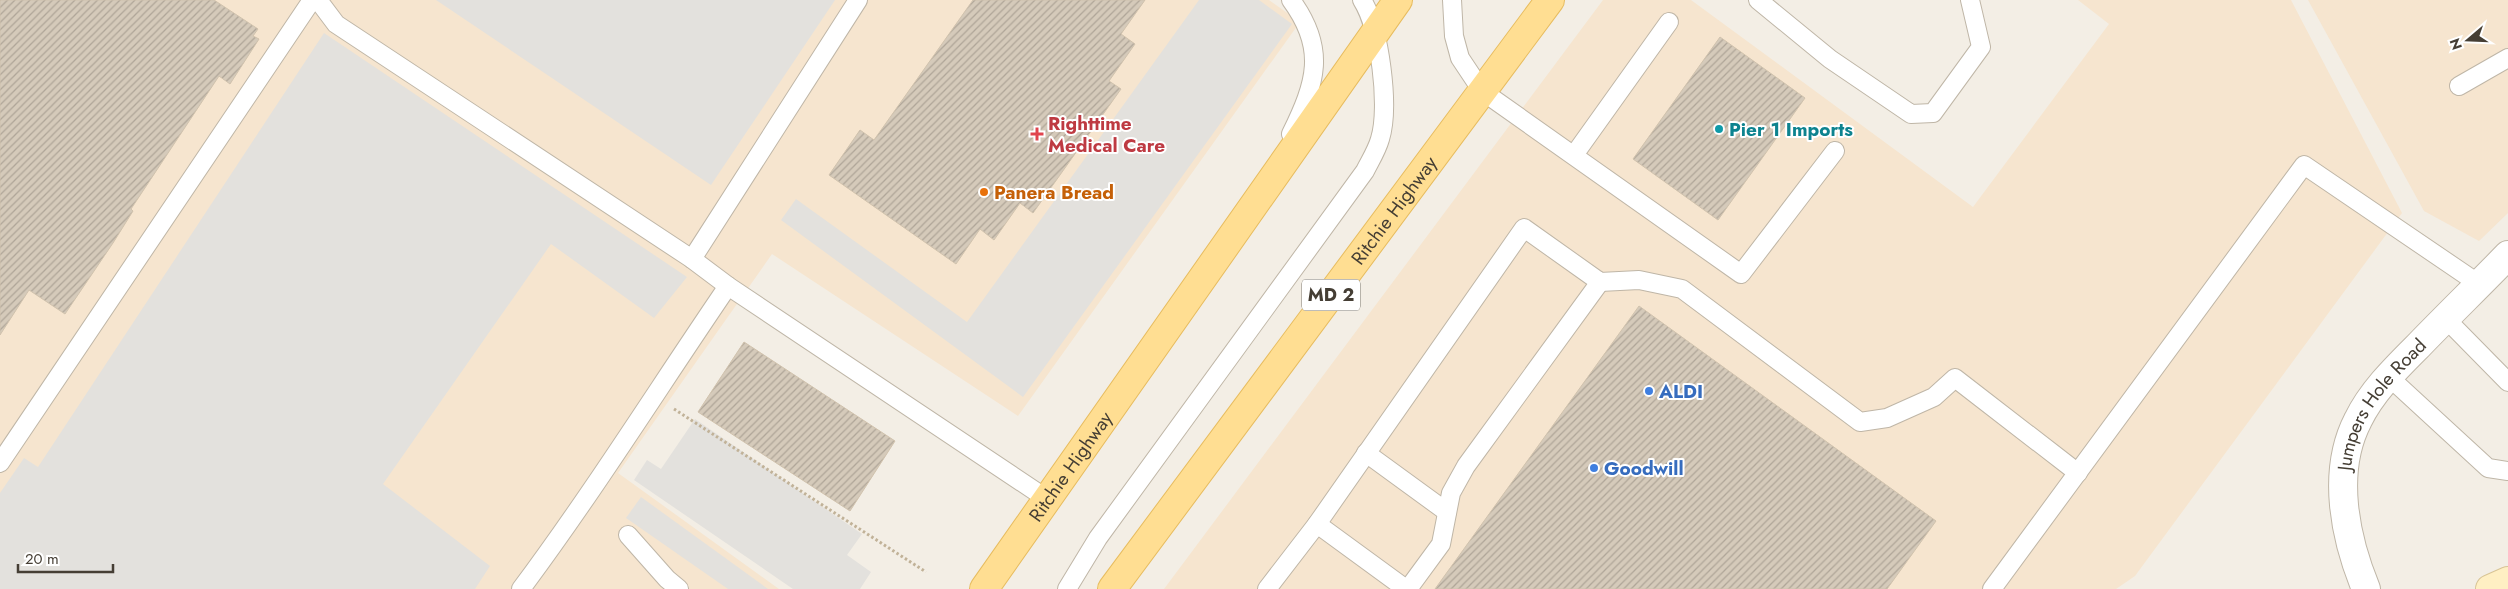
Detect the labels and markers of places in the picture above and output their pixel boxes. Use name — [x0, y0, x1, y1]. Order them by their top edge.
place label: Righttime Medical Care — [1048, 110, 1165, 159]
place label: Pier 1 Imports — [1729, 116, 1853, 143]
marker: Pier 1 Imports — [1713, 123, 1725, 135]
marker: Righttime Medical Care — [1030, 127, 1044, 141]
place label: Panera Bread — [994, 179, 1114, 206]
marker: Panera Bread — [978, 186, 990, 198]
place label: ALDI — [1658, 378, 1703, 405]
marker: ALDI — [1643, 385, 1655, 397]
place label: Goodwill — [1604, 455, 1684, 482]
marker: Goodwill — [1588, 462, 1600, 474]

